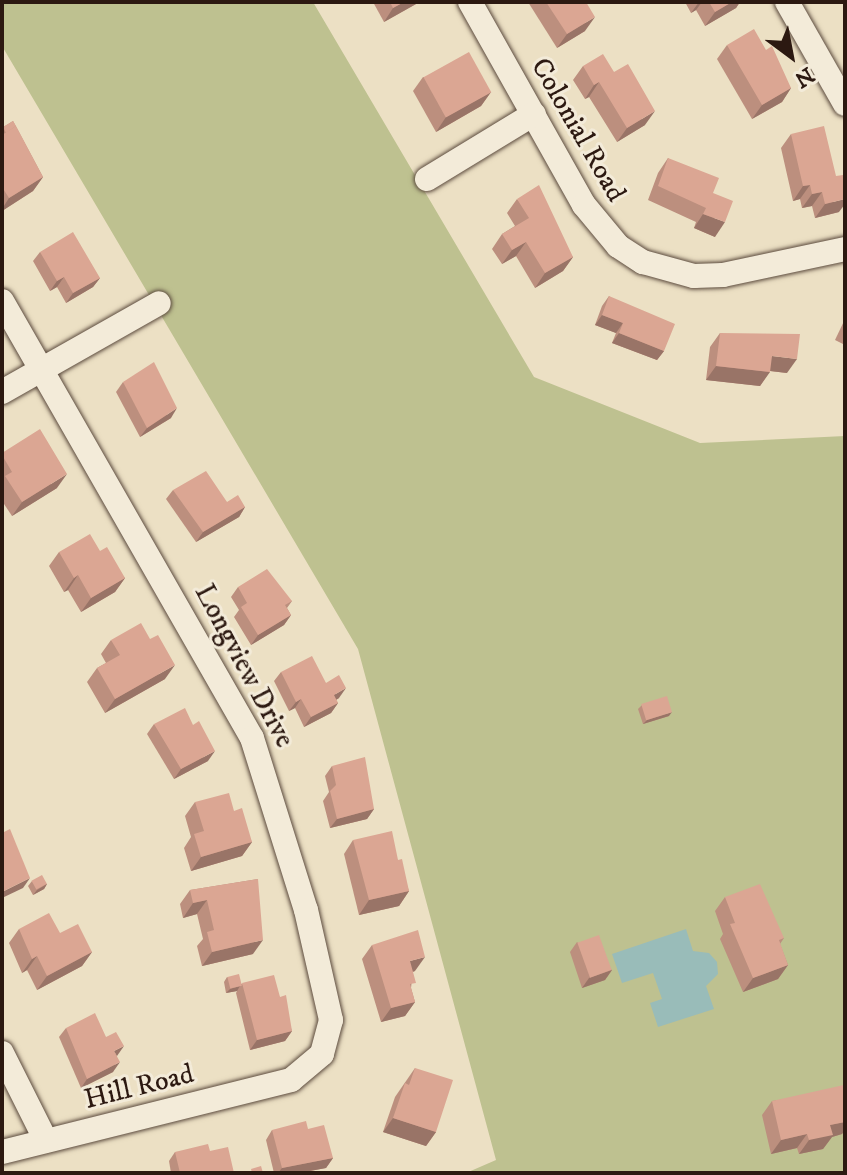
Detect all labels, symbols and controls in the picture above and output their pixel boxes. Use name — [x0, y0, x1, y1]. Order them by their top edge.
north arrow — [751, 16, 831, 96]
street label: Colonial Road — [523, 52, 633, 208]
text: N — [789, 61, 819, 93]
street label: Longview Drive — [187, 579, 301, 753]
street label: Hill Road — [81, 1057, 197, 1117]

